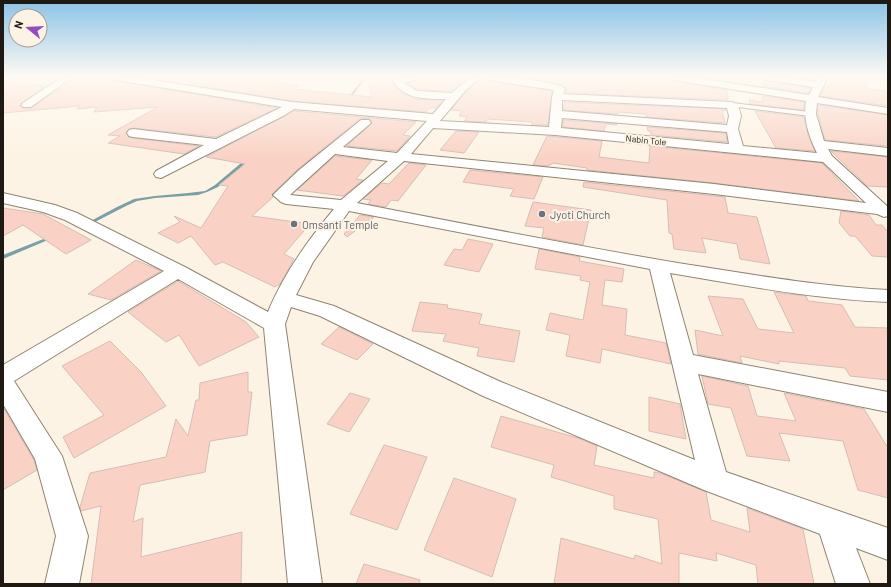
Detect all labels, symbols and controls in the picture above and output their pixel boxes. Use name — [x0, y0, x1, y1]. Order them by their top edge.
north arrow — [8, 8, 48, 48]
text: N — [11, 19, 25, 30]
street label: Nabin Tole — [625, 132, 667, 148]
place label: Jyoti Church — [550, 208, 610, 221]
marker: Jyoti Church — [537, 209, 547, 219]
place label: Omsanti Temple — [302, 218, 379, 231]
marker: Omsanti Temple — [289, 219, 299, 229]

